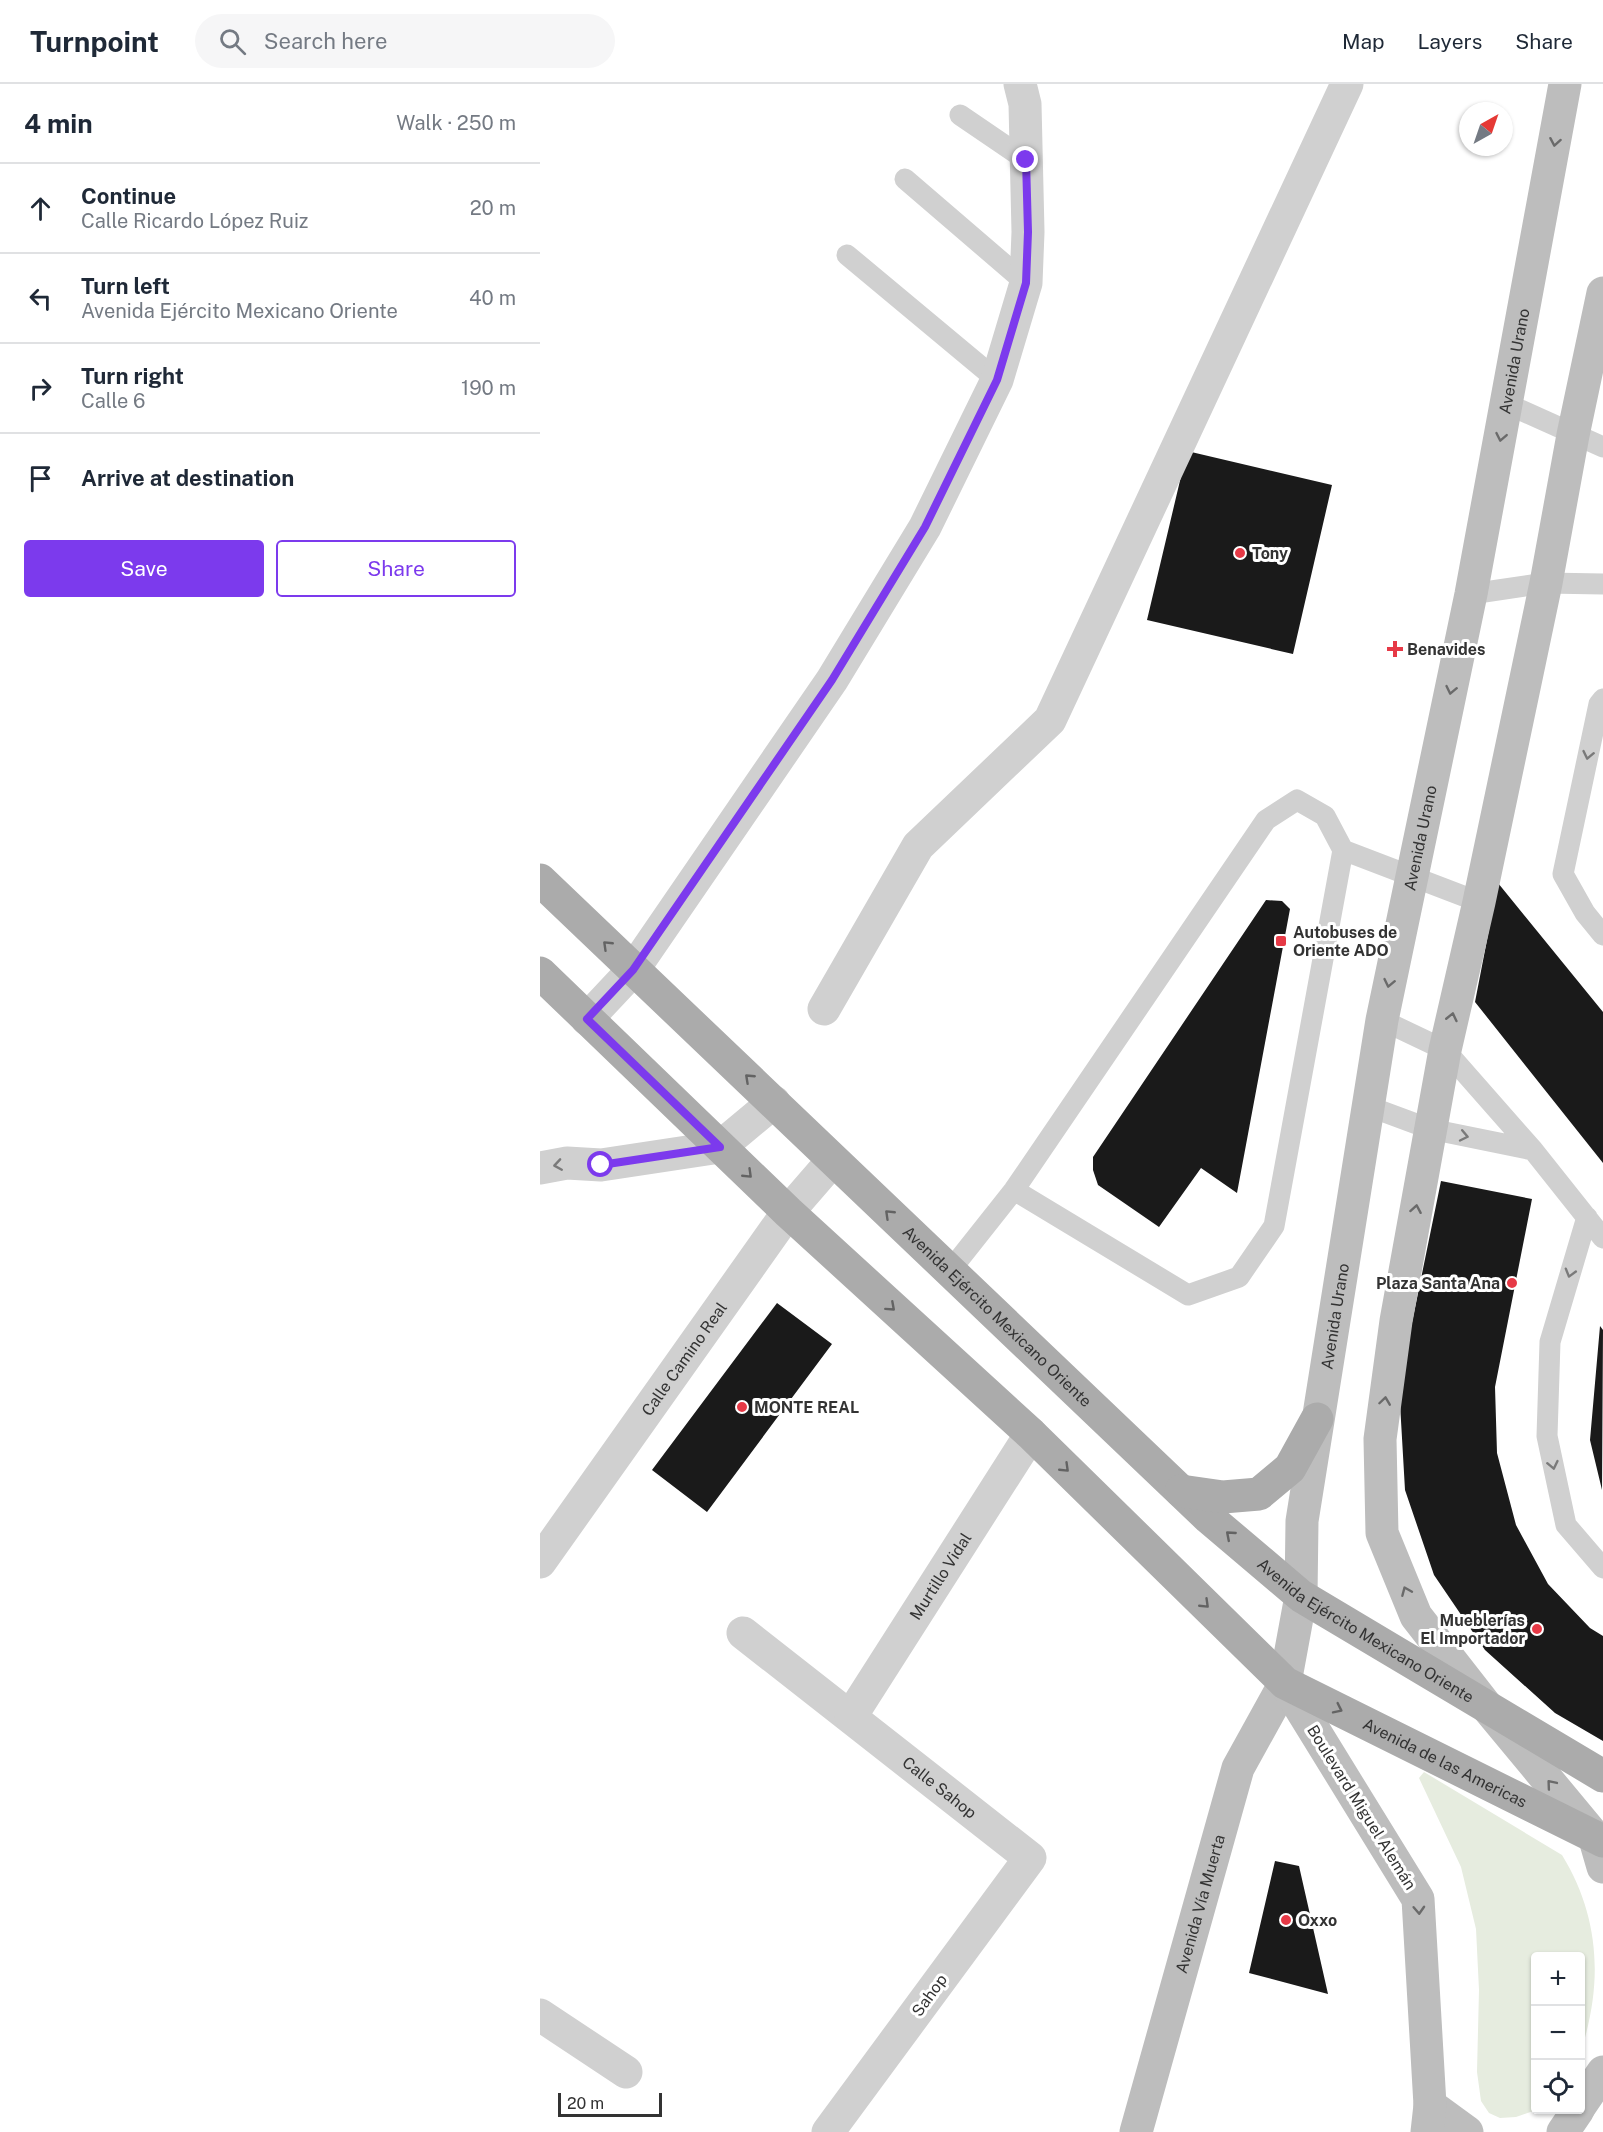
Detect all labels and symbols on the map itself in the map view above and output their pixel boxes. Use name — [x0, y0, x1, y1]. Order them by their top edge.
north arrow — [1459, 102, 1513, 156]
one-way arrow — [1549, 136, 1562, 146]
route end — [1012, 146, 1038, 172]
street label: Avenida Urano — [1495, 307, 1533, 416]
one-way arrow — [1495, 432, 1507, 441]
place label: Tony — [1252, 544, 1288, 563]
marker: Tony — [1233, 546, 1247, 560]
place label: Benavides — [1407, 640, 1485, 659]
marker: Benavides — [1388, 642, 1402, 656]
one-way arrow — [1445, 685, 1458, 695]
one-way arrow — [1583, 750, 1596, 760]
street label: Avenida Urano — [1400, 784, 1441, 892]
place label: Autobuses de Oriente ADO — [1293, 923, 1397, 960]
marker: Autobuses de Oriente ADO — [1274, 934, 1288, 948]
one-way arrow — [603, 941, 614, 952]
one-way arrow — [1383, 978, 1396, 988]
one-way arrow — [1445, 1012, 1458, 1022]
one-way arrow — [745, 1075, 756, 1086]
one-way arrow — [1458, 1128, 1468, 1141]
route start — [587, 1151, 613, 1177]
one-way arrow — [553, 1158, 562, 1170]
one-way arrow — [741, 1167, 752, 1178]
one-way arrow — [1409, 1204, 1422, 1214]
one-way arrow — [886, 1210, 896, 1221]
street label: Avenida Ejército Mexicano Oriente — [899, 1222, 1095, 1411]
street label: Avenida Urano — [1317, 1262, 1353, 1371]
one-way arrow — [1565, 1268, 1578, 1278]
place label: Plaza Santa Ana — [1376, 1274, 1500, 1293]
marker: Plaza Santa Ana — [1505, 1276, 1519, 1290]
street label: Calle Camino Real — [638, 1299, 731, 1420]
one-way arrow — [885, 1300, 895, 1311]
one-way arrow — [1378, 1396, 1391, 1406]
place label: MONTE REAL — [754, 1398, 859, 1417]
marker: MONTE REAL — [735, 1400, 749, 1414]
one-way arrow — [1546, 1459, 1559, 1469]
one-way arrow — [1058, 1460, 1069, 1471]
street label: Murtillo Vidal — [906, 1529, 976, 1623]
one-way arrow — [1226, 1531, 1236, 1542]
street label: Avenida Ejército Mexicano Oriente — [1253, 1554, 1477, 1707]
one-way arrow — [1401, 1586, 1413, 1597]
one-way arrow — [1198, 1597, 1208, 1608]
place label: Mueblerías El Importador — [1420, 1611, 1525, 1648]
marker: Mueblerías El Importador — [1530, 1622, 1544, 1636]
one-way arrow — [1331, 1701, 1342, 1713]
street label: Avenida de las Americas — [1360, 1714, 1530, 1812]
street label: Boulevard Miguel Alemán — [1303, 1721, 1420, 1893]
street label: Calle Sahop — [899, 1753, 980, 1823]
one-way arrow — [1547, 1780, 1558, 1791]
street label: Avenida Vía Muerta — [1172, 1832, 1229, 1976]
one-way arrow — [1412, 1905, 1425, 1914]
place label: Oxxo — [1298, 1911, 1337, 1930]
marker: Oxxo — [1279, 1913, 1293, 1927]
street label: Sahop — [908, 1971, 951, 2020]
scale bar — [558, 2090, 662, 2118]

